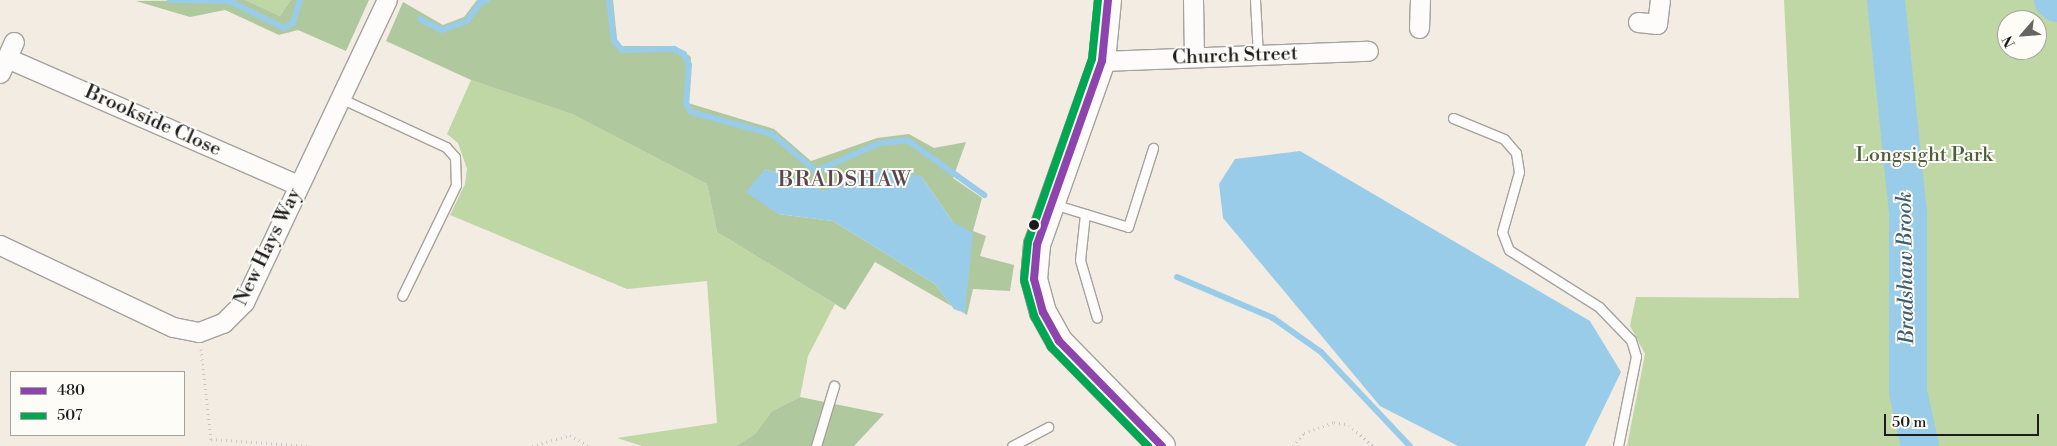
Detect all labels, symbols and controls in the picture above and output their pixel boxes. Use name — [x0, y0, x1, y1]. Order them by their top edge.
north arrow — [1997, 10, 2047, 60]
text: N — [1999, 32, 2020, 50]
street label: Church Street — [1172, 42, 1298, 70]
street label: Brookside Close — [81, 80, 225, 162]
park label: Longsight Park — [1855, 143, 1993, 167]
district label: BRADSHAW — [777, 167, 913, 193]
street label: New Hays Way — [229, 184, 307, 310]
water label: Bradshaw Brook — [1892, 191, 1920, 345]
unlabelled marker — [1029, 220, 1039, 230]
legend — [10, 371, 185, 436]
text: 480 — [57, 381, 85, 400]
scale bar — [1887, 404, 2042, 436]
text: 507 — [57, 406, 83, 425]
text: 50 m — [1892, 413, 1926, 432]

